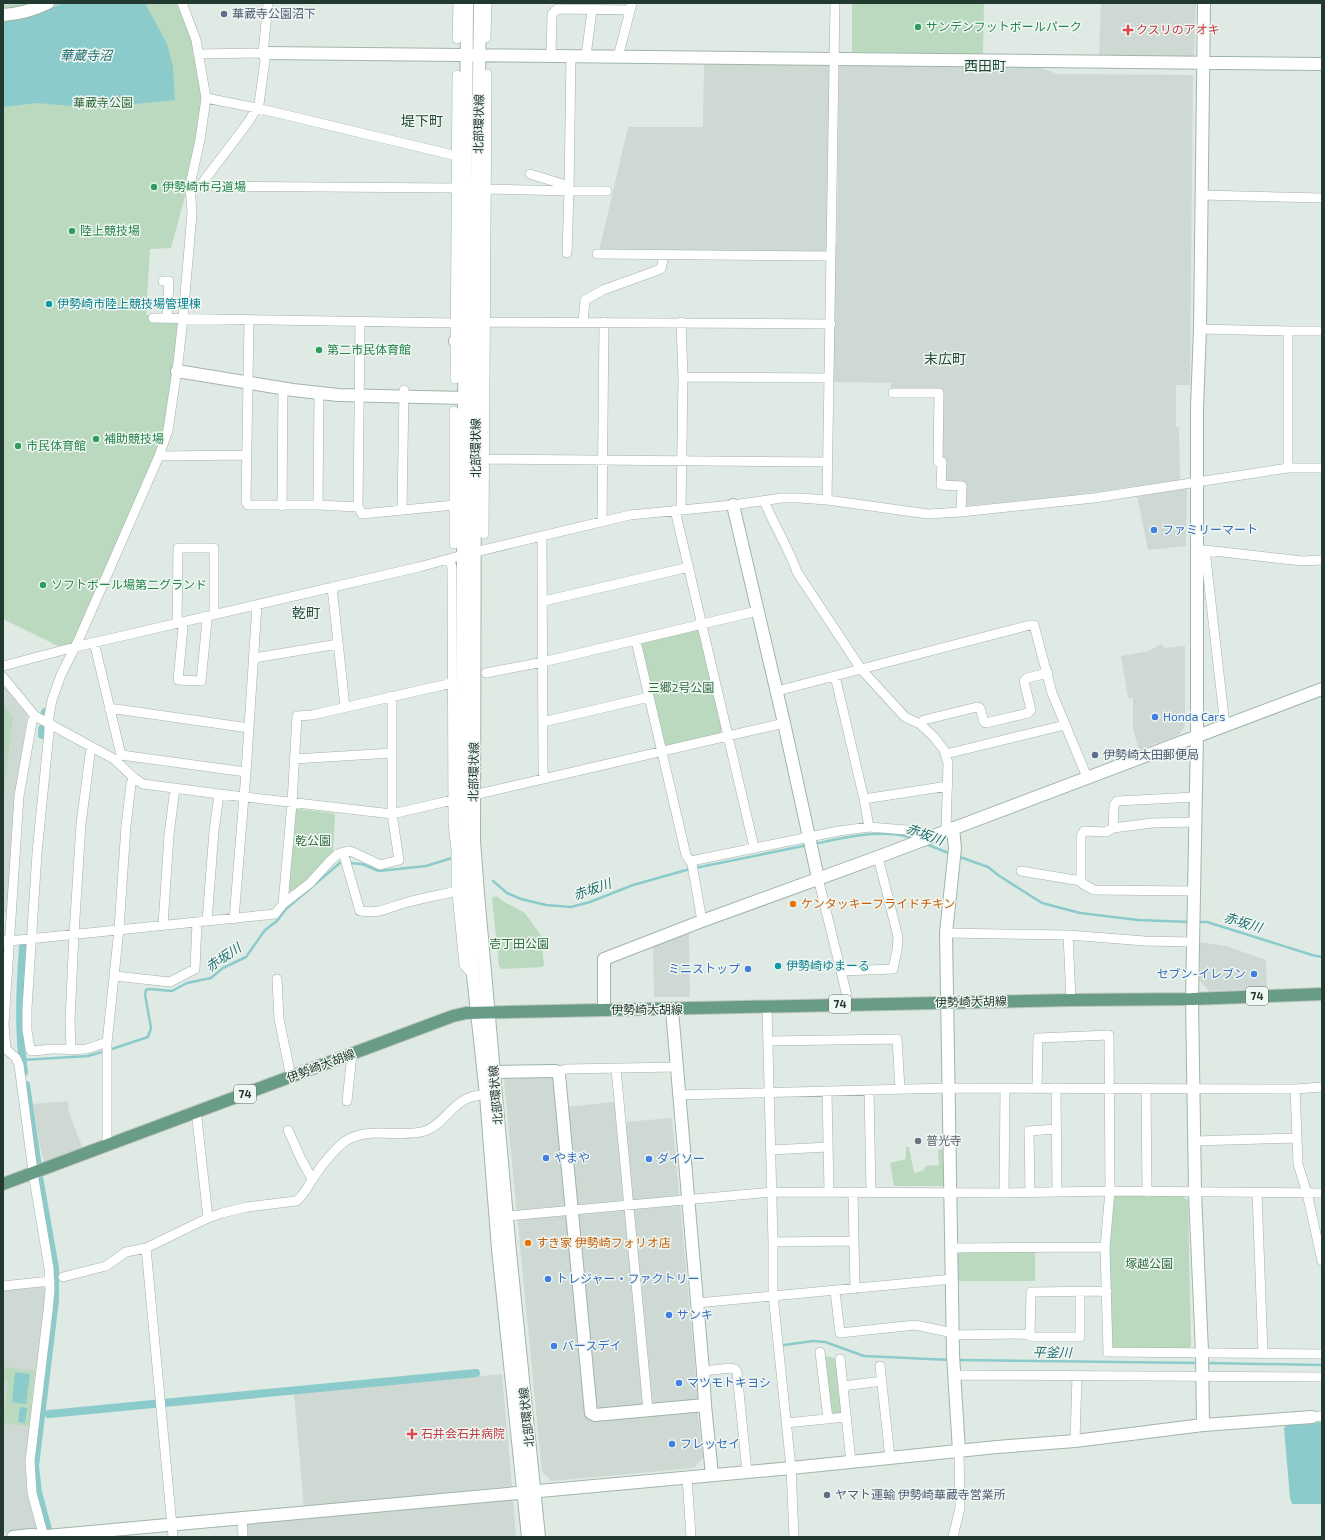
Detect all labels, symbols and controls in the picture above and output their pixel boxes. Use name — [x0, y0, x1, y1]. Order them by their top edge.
place label: 華蔵寺公園沼下 — [232, 6, 316, 20]
marker: 華蔵寺公園沼下 — [219, 9, 229, 19]
place label: サンデンフットボールパーク — [926, 19, 1082, 33]
marker: サンデンフットボールパーク — [913, 22, 923, 32]
place label: クスリのアオキ — [1136, 22, 1220, 36]
marker: クスリのアオキ — [1123, 25, 1133, 35]
water label: 華蔵寺沼 — [60, 47, 114, 63]
district label: 西田町 — [964, 57, 1006, 74]
street label: 北部環状線 — [470, 94, 486, 154]
park label: 華蔵寺公園 — [73, 95, 133, 109]
district label: 堤下町 — [401, 112, 443, 129]
place label: 伊勢崎市弓道場 — [162, 179, 246, 193]
marker: 伊勢崎市弓道場 — [149, 182, 159, 192]
place label: 陸上競技場 — [80, 223, 140, 237]
marker: 陸上競技場 — [67, 226, 77, 236]
place label: 伊勢崎市陸上競技場管理棟 — [57, 296, 201, 310]
marker: 伊勢崎市陸上競技場管理棟 — [44, 299, 54, 309]
place label: 第二市民体育館 — [327, 342, 411, 356]
marker: 第二市民体育館 — [314, 345, 324, 355]
district label: 末広町 — [924, 350, 966, 367]
street label: 北部環状線 — [468, 418, 482, 478]
place label: 補助競技場 — [104, 431, 164, 445]
marker: 補助競技場 — [91, 434, 101, 444]
place label: 市民体育館 — [26, 438, 86, 452]
marker: 市民体育館 — [13, 441, 23, 451]
place label: ファミリーマート — [1162, 522, 1258, 536]
marker: ファミリーマート — [1149, 525, 1159, 535]
place label: ソフトボール場第二グランド — [51, 577, 207, 591]
marker: ソフトボール場第二グランド — [38, 580, 48, 590]
district label: 乾町 — [292, 604, 320, 621]
park label: 三郷2号公園 — [648, 680, 714, 694]
place label: Honda Cars — [1163, 709, 1225, 723]
marker: Honda Cars — [1150, 712, 1160, 722]
street label: 北部環状線 — [465, 742, 481, 802]
place label: 伊勢崎太田郵便局 — [1103, 747, 1199, 761]
marker: 伊勢崎太田郵便局 — [1090, 750, 1100, 760]
water label: 赤坂川 — [904, 820, 948, 849]
park label: 乾公園 — [295, 833, 331, 847]
water label: 赤坂川 — [571, 874, 615, 903]
place label: ケンタッキーフライドチキン — [801, 896, 956, 910]
marker: ケンタッキーフライドチキン — [788, 899, 798, 909]
water label: 赤坂川 — [1222, 909, 1266, 936]
park label: 壱丁田公園 — [489, 936, 549, 950]
water label: 赤坂川 — [202, 938, 245, 975]
place label: 伊勢崎ゆまーる — [786, 958, 870, 972]
place label: ミニストップ — [668, 961, 740, 975]
marker: 伊勢崎ゆまーる — [773, 961, 783, 971]
marker: ミニストップ — [743, 964, 753, 974]
place label: セブン-イレブン — [1157, 966, 1246, 980]
marker: セブン-イレブン — [1249, 969, 1259, 979]
road number: 74 — [1246, 987, 1268, 1005]
street label: 伊勢崎大胡線 — [935, 993, 1007, 1009]
road number: 74 — [829, 995, 851, 1013]
street label: 伊勢崎大胡線 — [611, 1002, 683, 1016]
street label: 伊勢崎大胡線 — [285, 1046, 357, 1085]
street label: 北部環状線 — [485, 1065, 505, 1126]
road number: 74 — [234, 1085, 256, 1103]
place label: 普光寺 — [926, 1133, 962, 1147]
marker: 普光寺 — [913, 1136, 923, 1146]
place label: やまや — [554, 1150, 590, 1164]
place label: ダイソー — [657, 1151, 705, 1165]
marker: やまや — [541, 1153, 551, 1163]
marker: ダイソー — [644, 1154, 654, 1164]
place label: すき家 伊勢崎フォリオ店 — [536, 1235, 671, 1249]
marker: すき家 伊勢崎フォリオ店 — [523, 1238, 533, 1248]
park label: 塚越公園 — [1125, 1256, 1173, 1270]
place label: トレジャー・ファクトリー — [556, 1271, 699, 1285]
marker: トレジャー・ファクトリー — [543, 1274, 553, 1284]
place label: サンキ — [677, 1307, 713, 1321]
marker: サンキ — [664, 1310, 674, 1320]
place label: バースデイ — [562, 1338, 621, 1352]
marker: バースデイ — [549, 1341, 559, 1351]
water label: 平釜川 — [1032, 1344, 1074, 1360]
place label: マツモトキヨシ — [687, 1375, 771, 1389]
marker: マツモトキヨシ — [674, 1378, 684, 1388]
street label: 北部環状線 — [516, 1387, 536, 1448]
place label: 石井会石井病院 — [421, 1426, 505, 1440]
marker: 石井会石井病院 — [406, 1428, 418, 1440]
place label: フレッセイ — [680, 1436, 740, 1450]
marker: フレッセイ — [667, 1439, 677, 1449]
place label: ヤマト運輸 伊勢崎華蔵寺営業所 — [835, 1487, 1006, 1501]
marker: ヤマト運輸 伊勢崎華蔵寺営業所 — [822, 1490, 832, 1500]

